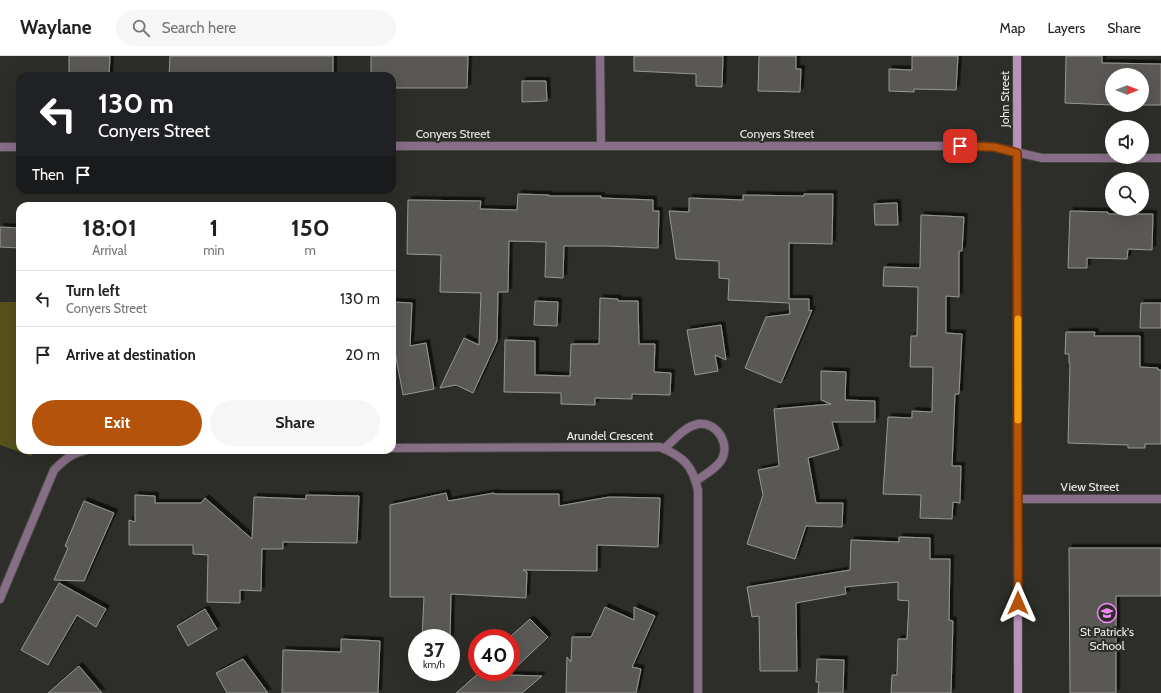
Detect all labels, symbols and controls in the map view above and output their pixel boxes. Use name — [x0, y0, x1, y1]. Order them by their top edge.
search box — [116, 10, 396, 46]
text: Waylane — [20, 16, 92, 39]
icon: search — [130, 17, 152, 39]
text: Search here — [162, 19, 236, 37]
text: Map — [1000, 19, 1025, 37]
text: Layers — [1047, 19, 1085, 37]
text: Share — [1107, 19, 1141, 37]
north arrow — [1105, 68, 1149, 112]
map controls — [1105, 68, 1149, 216]
street label: John Street — [997, 71, 1012, 128]
text: 130 m — [98, 86, 174, 120]
icon: left — [32, 88, 84, 140]
text: Conyers Street — [98, 120, 210, 142]
button: sound — [1105, 120, 1149, 164]
street label: Conyers Street — [416, 126, 490, 141]
street label: Conyers Street — [740, 126, 814, 141]
pin — [943, 129, 977, 163]
icon: arrive — [949, 135, 971, 157]
icon: arrive — [72, 164, 94, 186]
text: Then — [32, 166, 64, 184]
button: search — [1105, 172, 1149, 216]
text: 18:01 — [82, 213, 137, 242]
text: 1 — [209, 213, 218, 242]
text: 150 — [291, 213, 330, 242]
text: Arrival — [92, 242, 127, 258]
text: min — [203, 242, 225, 258]
text: m — [305, 242, 316, 258]
text: Turn left — [66, 282, 120, 300]
icon: left — [32, 288, 54, 310]
text: 130 m — [340, 290, 380, 308]
text: Conyers Street — [66, 300, 147, 316]
icon: arrive — [32, 344, 54, 366]
text: Arrive at destination — [66, 346, 196, 364]
text: 20 m — [345, 346, 380, 364]
button: Exit — [32, 400, 202, 446]
button: Share — [210, 400, 380, 446]
street label: Arundel Crescent — [567, 428, 653, 443]
street label: View Street — [1061, 479, 1119, 494]
position arrow — [997, 582, 1039, 624]
school or university icon: St Patrick's School — [1096, 602, 1118, 624]
place label: St Patrick's School — [1080, 624, 1134, 653]
speed limit sign: 40 — [468, 629, 520, 681]
text: 37 — [424, 638, 444, 662]
text: km/h — [423, 658, 445, 671]

